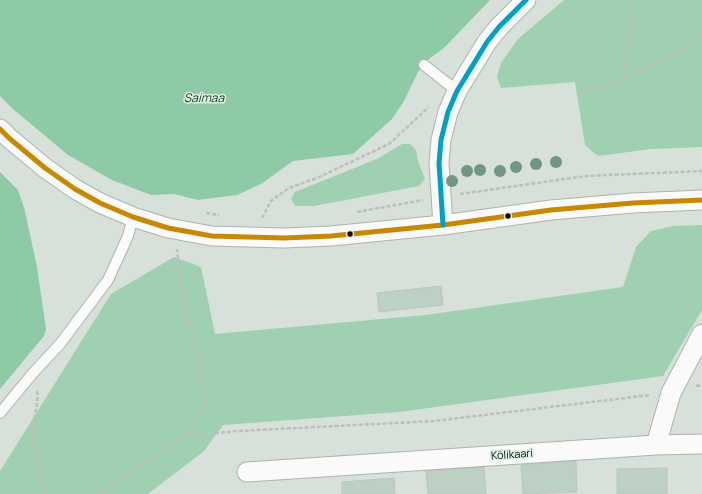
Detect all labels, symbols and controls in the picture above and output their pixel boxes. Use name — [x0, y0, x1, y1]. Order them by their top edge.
water label: Saimaa — [184, 92, 224, 106]
unlabelled marker — [503, 211, 513, 221]
unlabelled marker — [345, 229, 355, 239]
street label: Kölikaari — [491, 447, 533, 463]

